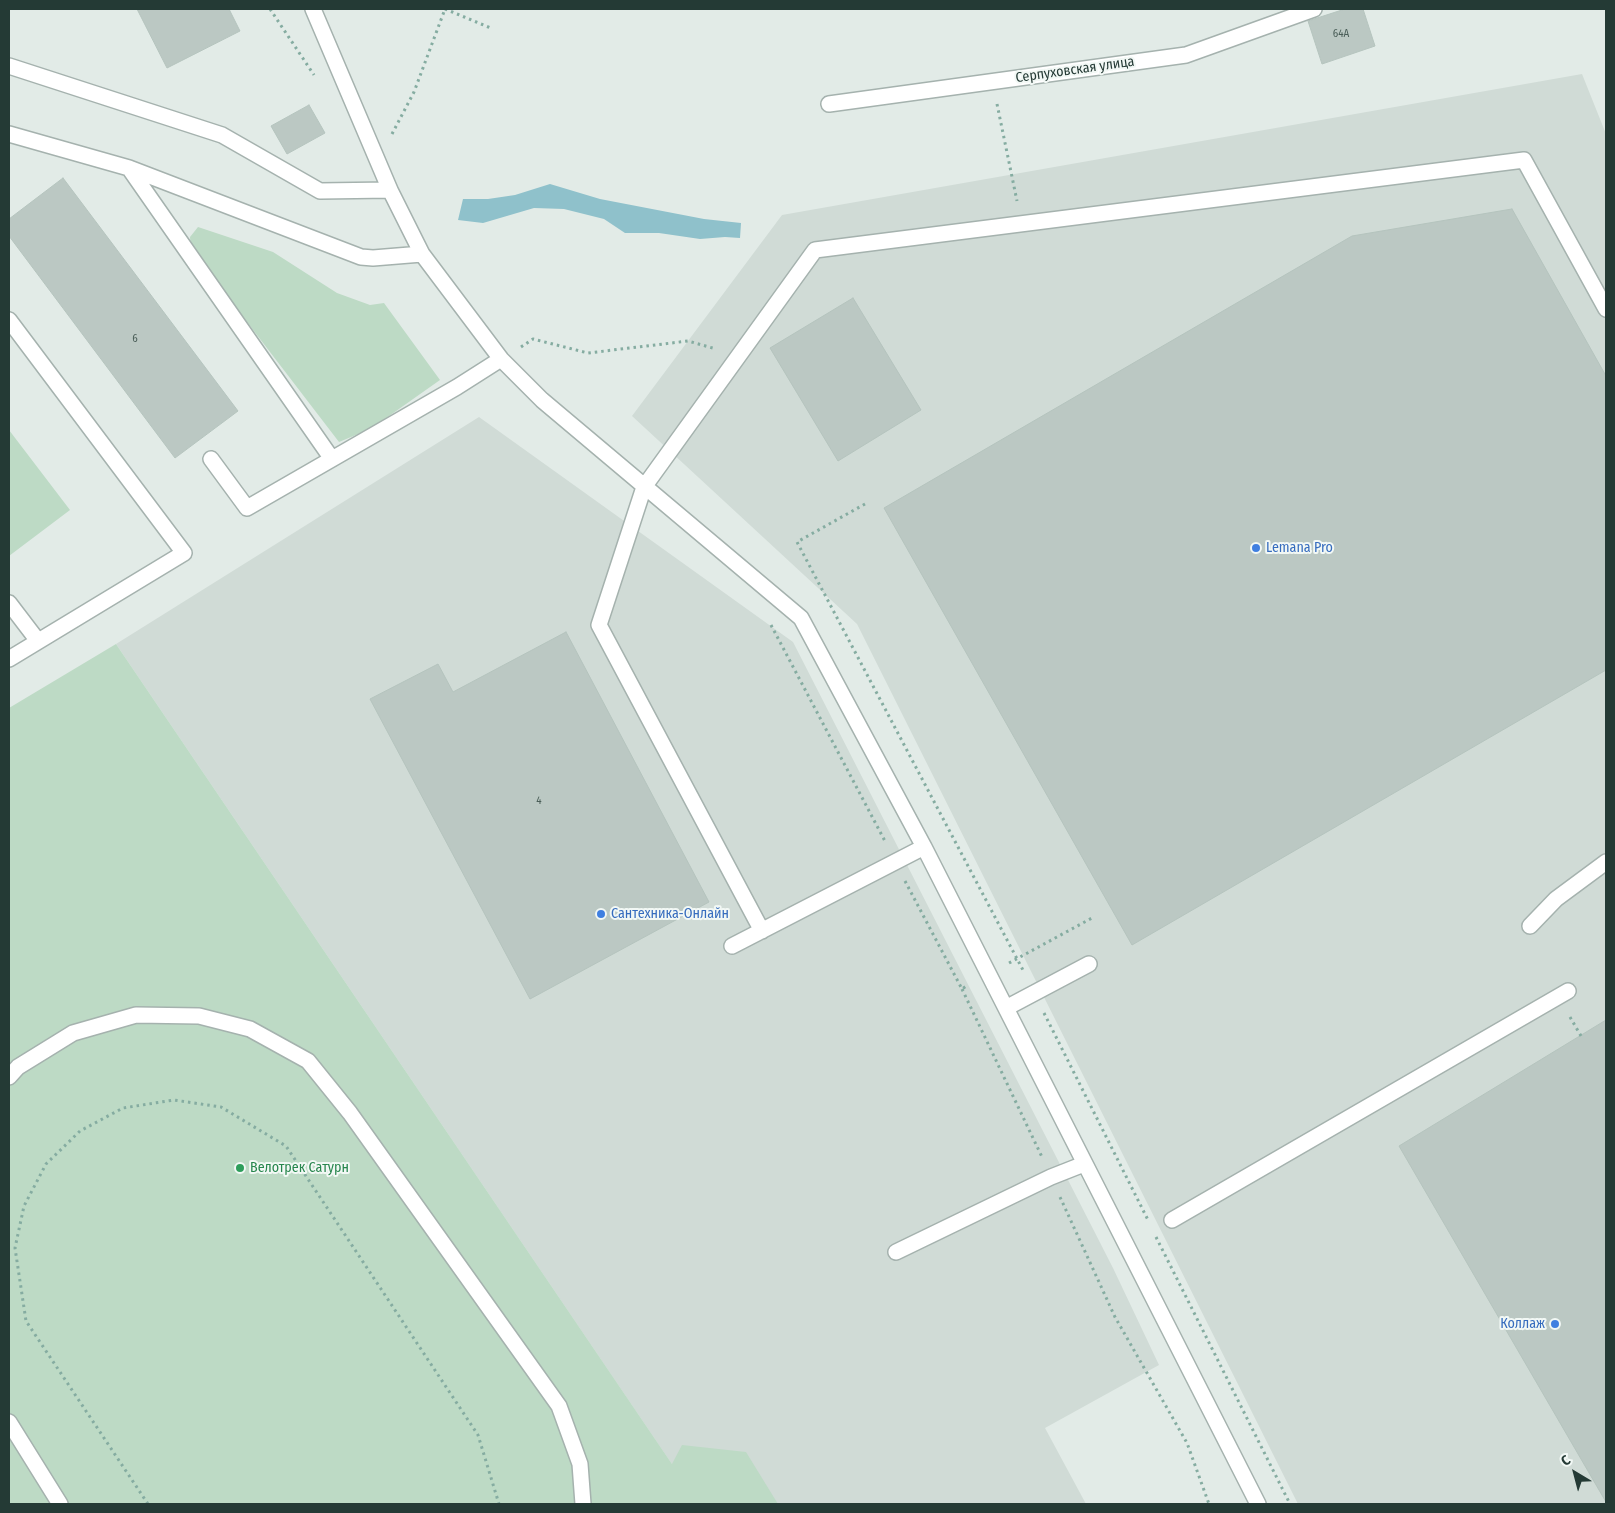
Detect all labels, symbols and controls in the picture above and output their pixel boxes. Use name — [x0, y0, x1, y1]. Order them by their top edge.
house number: 64А — [1333, 27, 1349, 41]
street label: Серпуховская улица — [1015, 53, 1135, 87]
house number: 6 — [132, 332, 138, 346]
place label: Lemana Pro — [1266, 540, 1333, 556]
marker: Lemana Pro — [1250, 542, 1262, 554]
house number: 4 — [536, 794, 542, 808]
place label: Сантехника-Онлайн — [611, 906, 729, 922]
marker: Сантехника-Онлайн — [595, 908, 607, 920]
place label: Велотрек Сатурн — [250, 1160, 349, 1176]
marker: Велотрек Сатурн — [234, 1162, 246, 1174]
place label: Коллаж — [1500, 1316, 1545, 1332]
marker: Коллаж — [1549, 1318, 1561, 1330]
north arrow — [1550, 1448, 1600, 1498]
text: С — [1558, 1452, 1574, 1470]

